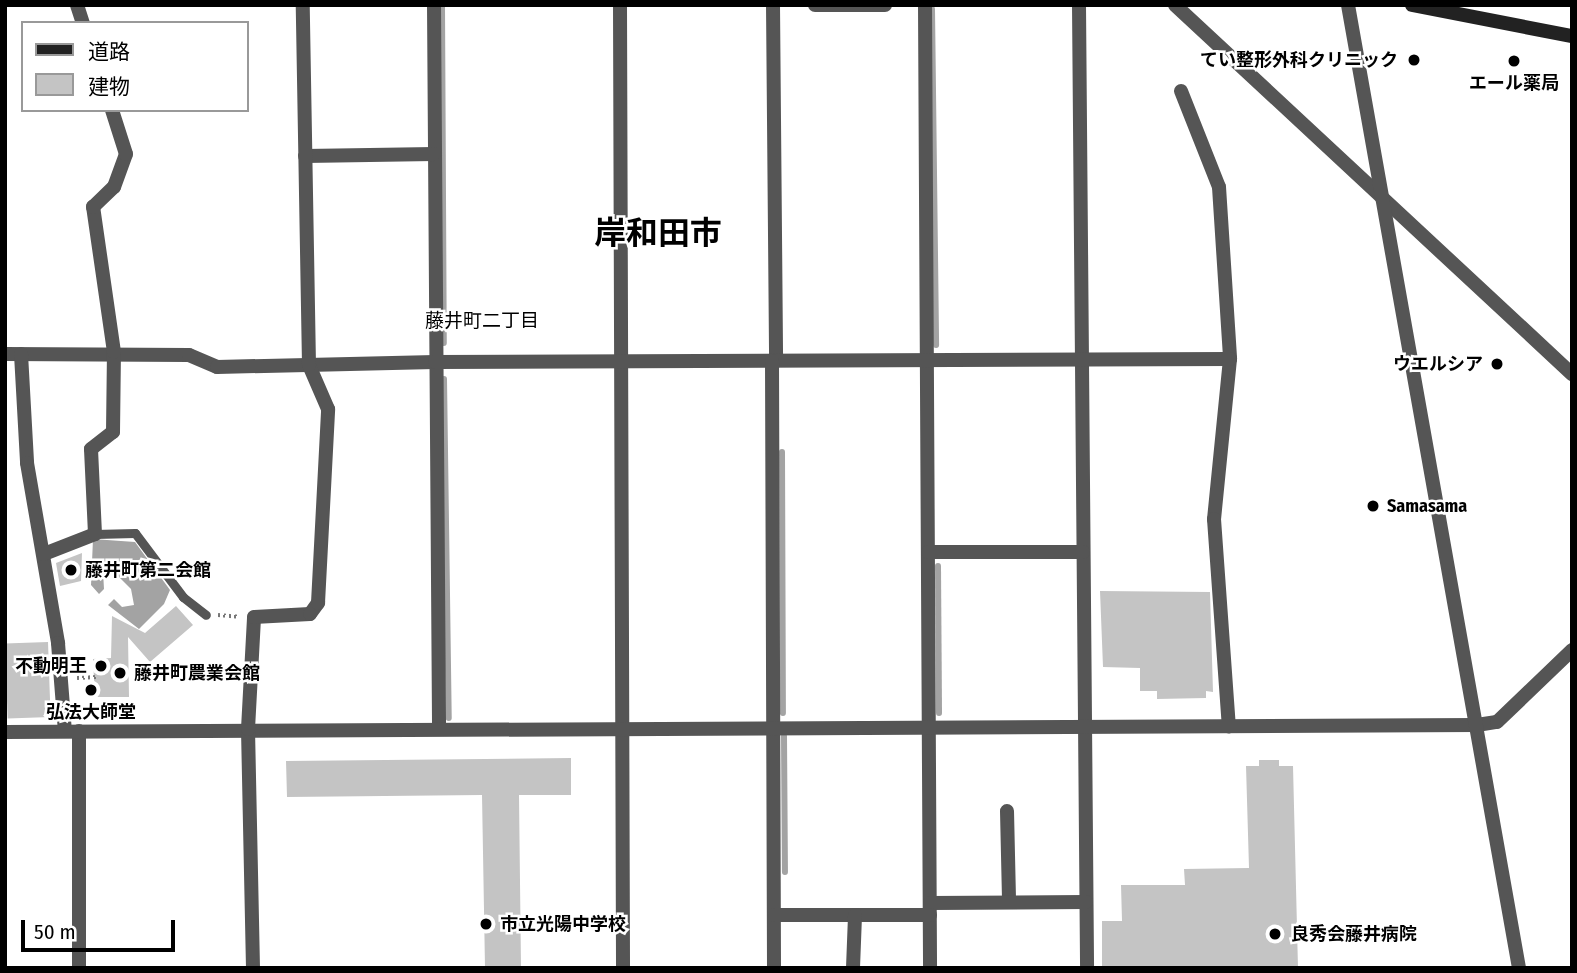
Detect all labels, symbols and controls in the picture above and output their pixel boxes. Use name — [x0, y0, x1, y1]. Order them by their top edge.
legend — [21, 21, 248, 112]
text: 道路 — [88, 39, 130, 65]
place label: てい整形外科クリニック — [1200, 49, 1398, 71]
marker: てい整形外科クリニック — [1404, 50, 1424, 70]
marker: エール薬局 — [1506, 53, 1522, 69]
place label: エール薬局 — [1469, 72, 1559, 94]
text: 建物 — [88, 74, 130, 100]
district label: 岸和田市 — [594, 214, 722, 252]
district label: 藤井町二丁目 — [425, 310, 539, 332]
place label: ウエルシア — [1393, 353, 1483, 375]
marker: ウエルシア — [1489, 356, 1505, 372]
place label: Samasama — [1387, 495, 1467, 517]
marker: Samasama — [1365, 498, 1381, 514]
place label: 藤井町第二会館 — [85, 559, 211, 581]
marker: 藤井町第二会館 — [63, 562, 79, 578]
place label: 不動明王 — [15, 655, 87, 677]
marker: 不動明王 — [93, 658, 109, 674]
place label: 藤井町農業会館 — [134, 662, 260, 684]
marker: 藤井町農業会館 — [112, 665, 128, 681]
marker: 弘法大師堂 — [83, 682, 99, 698]
place label: 弘法大師堂 — [46, 701, 136, 723]
scale bar — [24, 906, 178, 950]
place label: 市立光陽中学校 — [500, 913, 626, 935]
marker: 市立光陽中学校 — [478, 916, 494, 932]
text: 50 m — [34, 919, 76, 945]
place label: 良秀会藤井病院 — [1291, 923, 1417, 945]
marker: 良秀会藤井病院 — [1265, 924, 1285, 944]

